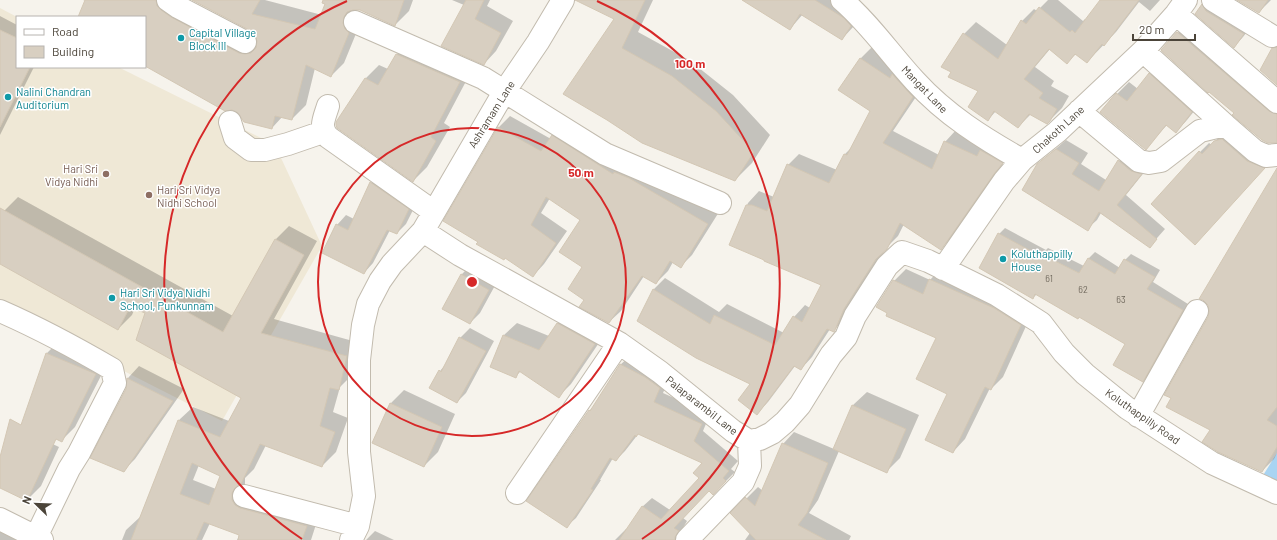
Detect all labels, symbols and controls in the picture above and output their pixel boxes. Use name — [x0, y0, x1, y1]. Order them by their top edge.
legend — [16, 16, 146, 68]
scale bar — [1133, 16, 1195, 42]
text: 20 m — [1139, 22, 1165, 36]
text: Road — [52, 24, 79, 38]
place label: Capital Village Block III — [189, 26, 256, 52]
marker: Capital Village Block III — [176, 33, 186, 43]
text: Building — [52, 44, 94, 58]
text: 100 m — [675, 56, 705, 70]
street label: Mangat Lane — [899, 63, 951, 115]
street label: Ashramam Lane — [465, 78, 517, 150]
place label: Nalini Chandran Auditorium — [16, 85, 91, 111]
marker: Nalini Chandran Auditorium — [3, 92, 13, 102]
street label: Chakoth Lane — [1029, 102, 1087, 156]
place label: Hari Sri Vidya Nidhi — [45, 162, 98, 188]
text: 50 m — [568, 165, 594, 179]
marker: Hari Sri Vidya Nidhi — [101, 169, 111, 179]
place label: Hari Sri Vidya Nidhi School — [157, 183, 220, 209]
marker: Hari Sri Vidya Nidhi School — [144, 190, 154, 200]
place label: Koluthappilly House — [1011, 247, 1073, 273]
marker: Koluthappilly House — [998, 254, 1008, 264]
house number: 61 — [1045, 273, 1053, 284]
centre of rings — [465, 275, 479, 289]
house number: 62 — [1078, 284, 1088, 295]
place label: Hari Sri Vidya Nidhi School, Punkunnam — [120, 286, 214, 312]
marker: Hari Sri Vidya Nidhi School, Punkunnam — [107, 293, 117, 303]
house number: 63 — [1116, 294, 1126, 305]
street label: Palaparambil Lane — [663, 373, 741, 437]
street label: Koluthappilly Road — [1103, 385, 1183, 447]
north arrow — [16, 484, 56, 524]
text: N — [19, 494, 34, 506]

